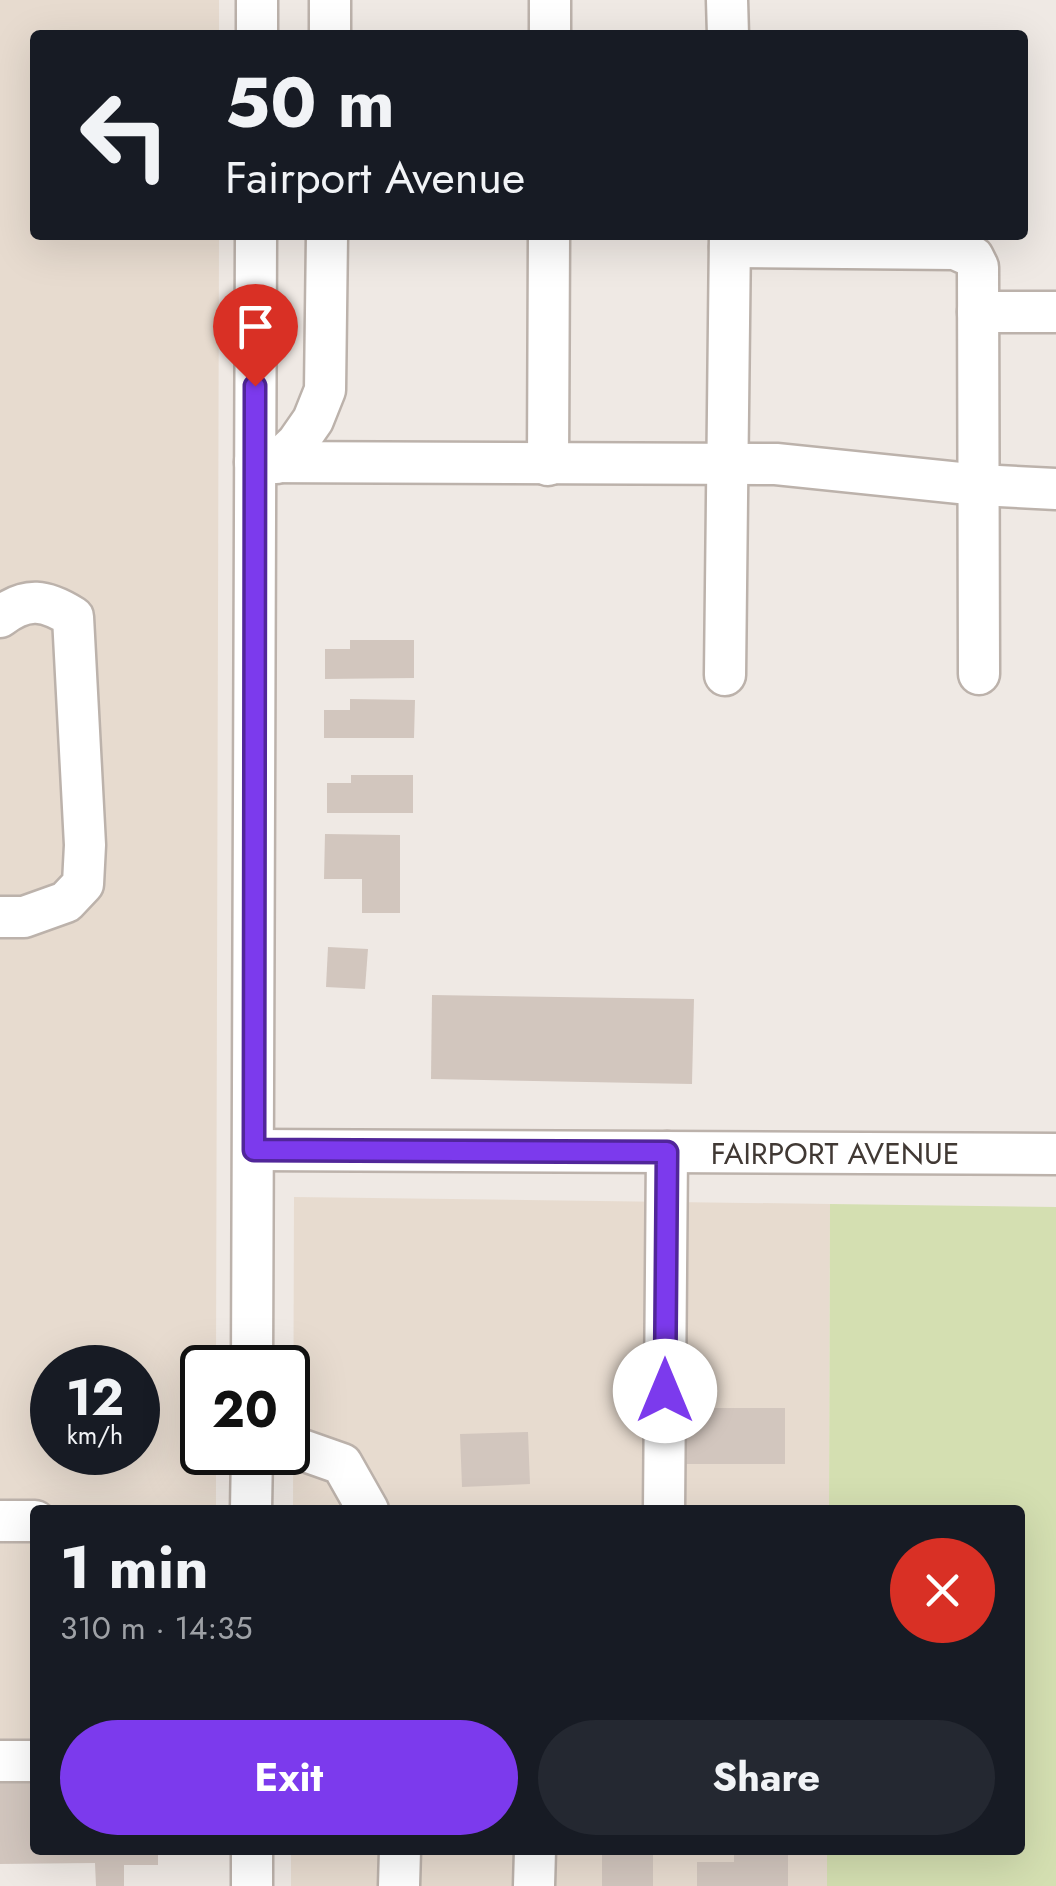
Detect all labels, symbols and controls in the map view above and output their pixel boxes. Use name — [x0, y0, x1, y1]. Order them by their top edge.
text: 50 m — [225, 52, 395, 153]
icon: left — [60, 70, 190, 200]
text: Fairport Avenue — [225, 145, 525, 210]
pin — [213, 284, 298, 387]
icon: arrive — [228, 299, 283, 354]
street label: FAIRPORT AVENUE — [711, 1132, 959, 1175]
position arrow — [613, 1339, 717, 1443]
speed limit sign: 20 — [180, 1345, 310, 1475]
text: 12 — [66, 1361, 124, 1434]
text: km/h — [67, 1417, 123, 1453]
text: 1 min — [60, 1524, 209, 1611]
button: close — [890, 1538, 995, 1643]
text: 310 m · 14:35 — [60, 1605, 253, 1651]
button: Exit — [60, 1720, 518, 1835]
button: Share — [538, 1720, 995, 1835]

